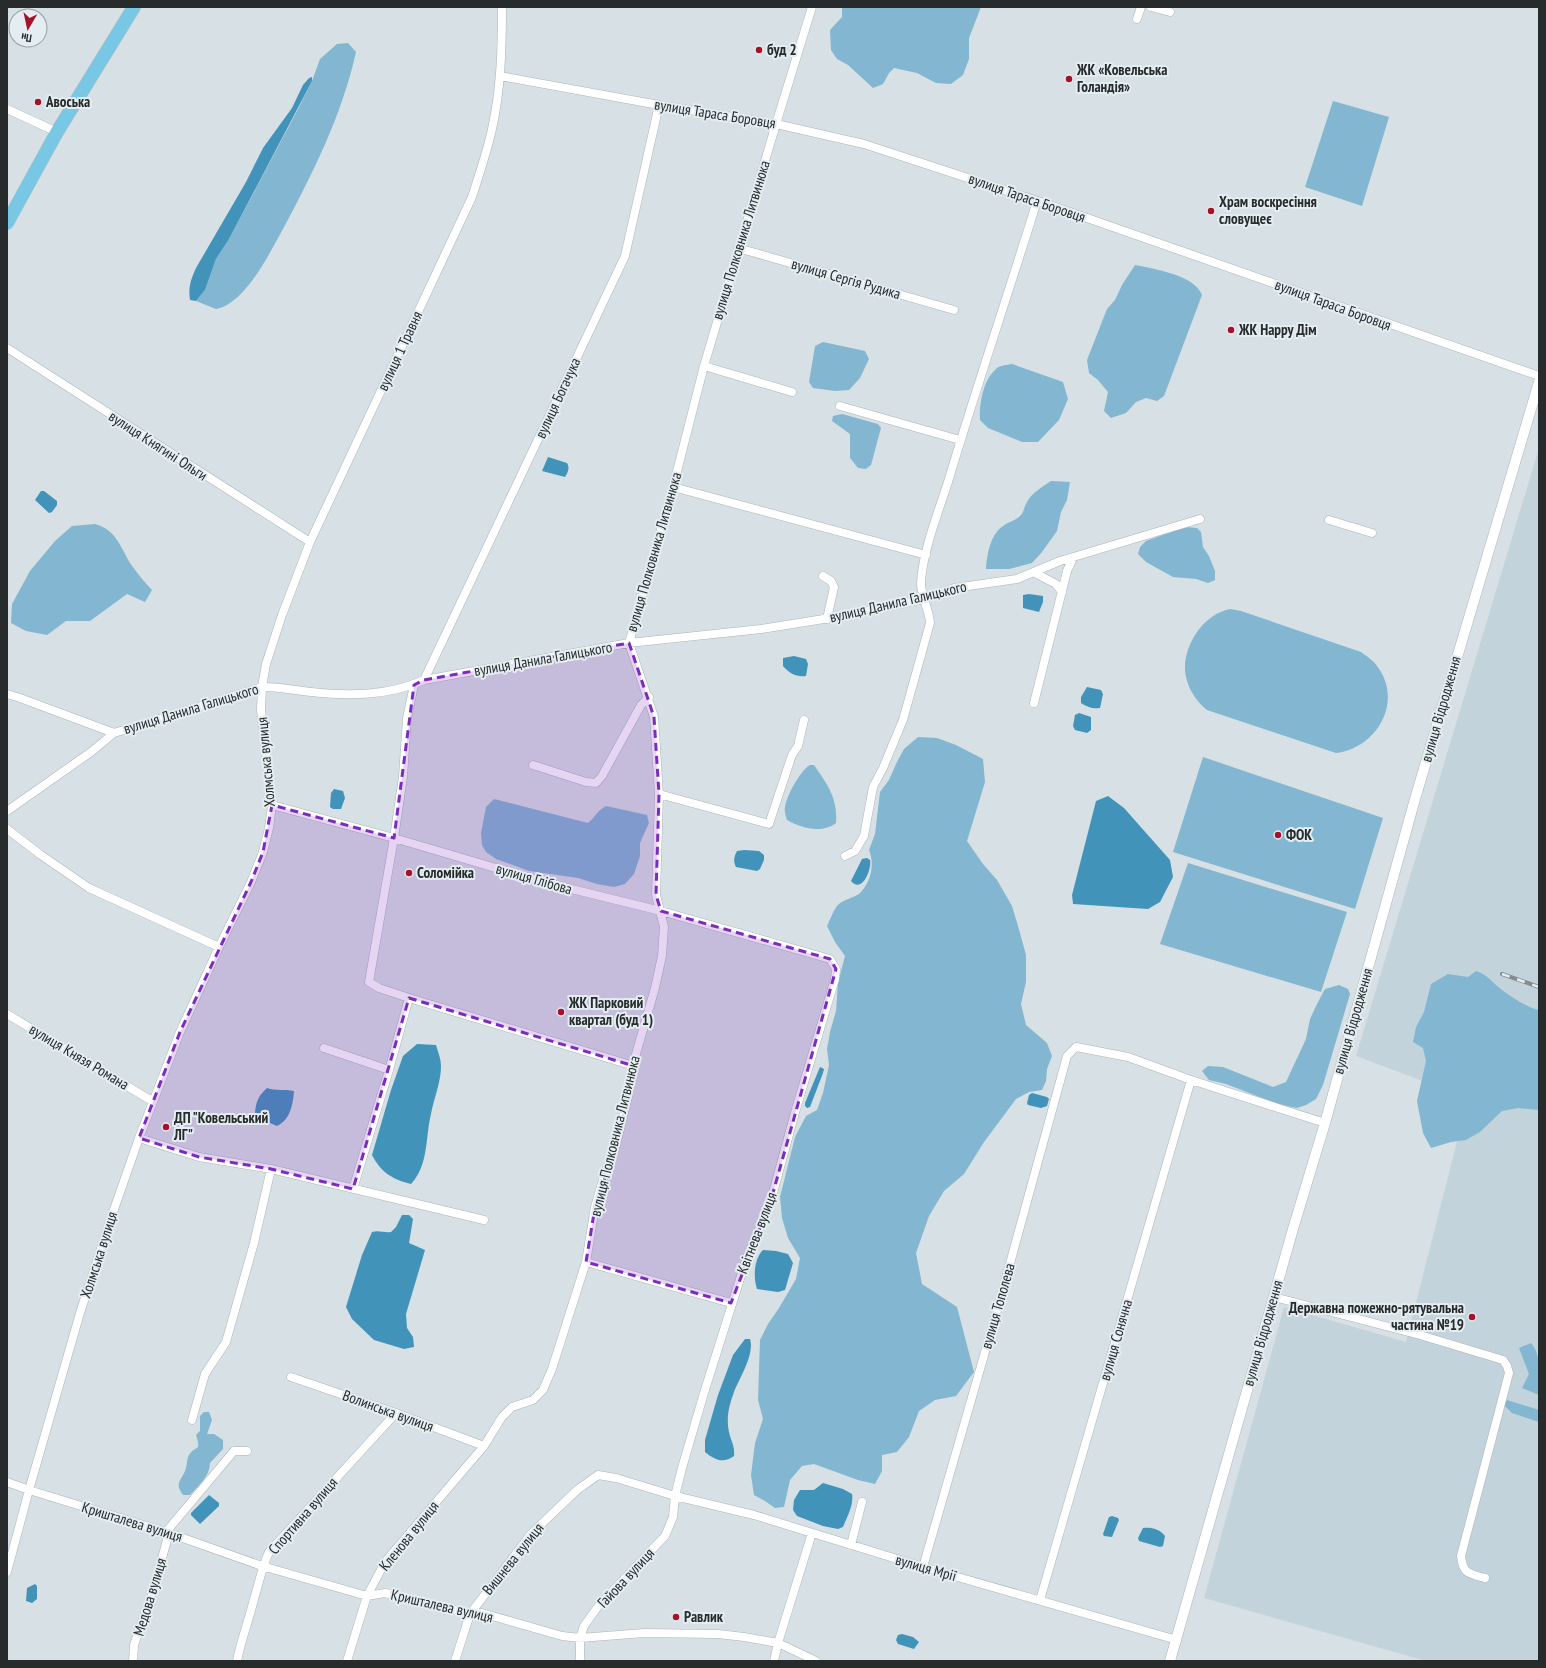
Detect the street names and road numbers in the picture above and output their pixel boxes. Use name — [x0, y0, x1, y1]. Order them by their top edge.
street label: вулиця Тараса Боровця — [653, 95, 777, 132]
street label: вулиця Полковника Литвинюка — [707, 158, 774, 322]
street label: вулиця Тараса Боровця — [966, 169, 1088, 227]
street label: вулиця Сергія Рудика — [789, 254, 903, 303]
street label: вулиця Тараса Боровця — [1272, 275, 1394, 334]
street label: вулиця 1 Травня — [373, 308, 426, 394]
street label: вулиця Богачука — [531, 354, 584, 441]
street label: вулиця Княгині Ольги — [105, 407, 211, 485]
street label: вулиця Полковника Литвинюка — [622, 470, 685, 634]
street label: вулиця Данила Галицького — [828, 577, 968, 627]
street label: вулиця Данила Галицького — [472, 637, 613, 680]
street label: вулиця Відродження — [1416, 654, 1465, 764]
street label: вулиця Данила Галицького — [121, 679, 261, 738]
street label: Холмська вулиця — [252, 716, 279, 808]
street label: вулиця Глібова — [494, 859, 574, 898]
street label: вулиця Відродження — [1328, 966, 1377, 1076]
street label: вулиця Князя Романа — [26, 1019, 133, 1094]
street label: вулиця Полковника Литвинюка — [585, 1053, 644, 1218]
street label: Квітнева вулиця — [732, 1189, 781, 1276]
street label: Холмська вулиця — [76, 1209, 122, 1301]
street label: вулиця Тополева — [976, 1261, 1019, 1351]
street label: вулиця Відродження — [1238, 1278, 1287, 1388]
street label: вулиця Сонячна — [1095, 1297, 1136, 1383]
street label: Волинська вулиця — [340, 1385, 436, 1436]
street label: Спортивна вулиця — [264, 1473, 341, 1558]
street label: Кришталева вулиця — [79, 1497, 185, 1546]
street label: Кленова вулиця — [375, 1497, 443, 1574]
street label: Вишнева вулиця — [478, 1519, 548, 1599]
street label: Гайова вулиця — [593, 1544, 658, 1612]
street label: вулиця Мрії — [893, 1550, 959, 1585]
street label: Медова вулиця — [129, 1555, 170, 1638]
street label: Кришталева вулиця — [389, 1585, 495, 1627]

